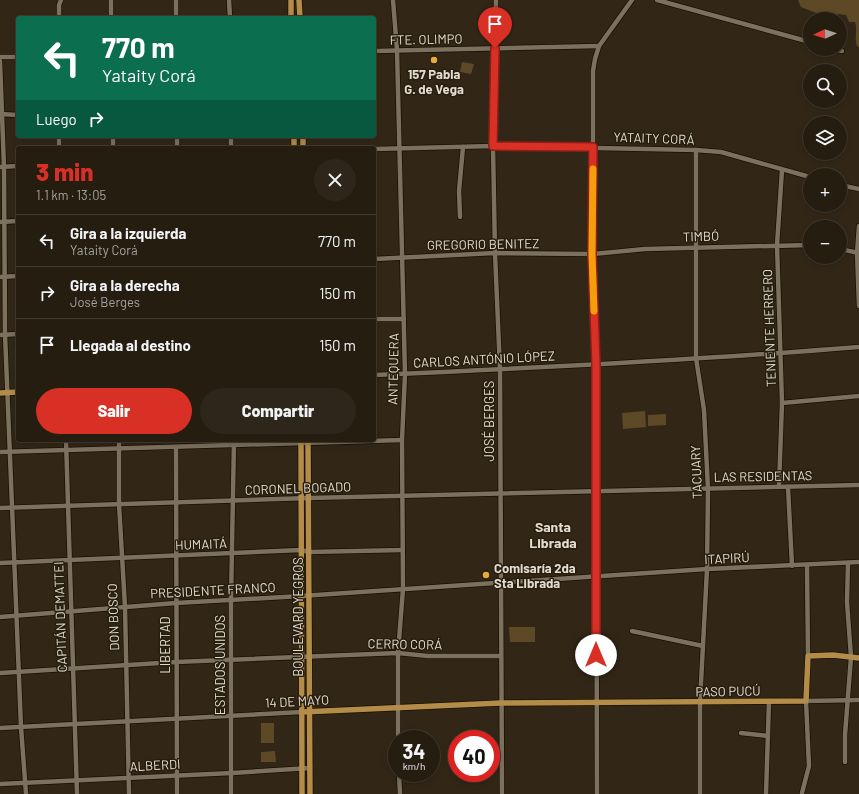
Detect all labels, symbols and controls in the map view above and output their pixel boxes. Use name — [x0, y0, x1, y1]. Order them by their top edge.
pin — [478, 7.0, 512, 48]
north arrow — [803, 12, 847, 56]
map controls — [803, 12, 847, 264]
icon: arrive — [484, 13, 506, 35]
text: 770 m — [102, 30, 175, 64]
street label: FTE. OLIMPO — [389, 30, 463, 48]
icon: left — [36, 32, 88, 84]
marker: 157 Pabla G. de Vega — [429, 55, 439, 65]
text: Yataity Corá — [102, 64, 196, 86]
button: search — [803, 64, 847, 108]
place label: 157 Pabla G. de Vega — [404, 66, 464, 97]
icon: right — [85, 108, 107, 130]
text: Luego — [36, 110, 77, 128]
button: layers — [803, 116, 847, 160]
street label: YATAITY CORÁ — [613, 129, 695, 147]
text: 3 min — [36, 157, 93, 186]
button: close — [314, 159, 356, 201]
button: + — [803, 168, 847, 212]
text: 1.1 km · 13:05 — [36, 187, 106, 203]
button: − — [803, 220, 847, 264]
text: Gira a la izquierda — [70, 224, 186, 242]
street label: TIMBÓ — [683, 227, 719, 245]
icon: left — [36, 230, 58, 252]
text: 770 m — [318, 232, 356, 250]
street label: GREGORIO BENITEZ — [427, 235, 539, 253]
text: Yataity Corá — [70, 242, 138, 258]
street label: TENIENTE HERRERO — [759, 269, 779, 387]
text: Gira a la derecha — [70, 276, 180, 294]
icon: right — [36, 282, 58, 304]
text: 150 m — [319, 284, 356, 302]
text: José Berges — [70, 294, 140, 310]
street label: ANTEQUERA — [384, 333, 402, 405]
icon: arrive — [36, 334, 58, 356]
text: Llegada al destino — [70, 336, 191, 354]
text: 150 m — [319, 336, 356, 354]
street label: CARLOS ANTÓNIO LÓPEZ — [413, 347, 555, 371]
street label: JOSÉ BERGES — [481, 381, 497, 461]
button: Salir — [36, 388, 192, 434]
button: Compartir — [200, 388, 356, 434]
street label: TACUARY — [687, 445, 705, 499]
street label: LAS RESIDENTAS — [714, 467, 812, 485]
street label: CORONEL BOGADO — [244, 478, 352, 498]
district label: Santa Librada — [529, 518, 577, 551]
street label: HUMAITÁ — [175, 535, 227, 553]
street label: ITAPIRÚ — [704, 549, 750, 567]
street label: BOULEVARD YEGROS — [290, 557, 306, 677]
place label: Comisaría 2da Sta Librada — [494, 560, 576, 591]
street label: CAPITÁN DEMATTEI — [50, 561, 70, 673]
marker: Comisaría 2da Sta Librada — [481, 570, 491, 580]
street label: PRESIDENTE FRANCO — [150, 579, 276, 601]
street label: DON BOSCO — [104, 583, 122, 651]
street label: ESTADOS UNIDOS — [212, 615, 228, 715]
street label: LIBERTAD — [157, 616, 173, 674]
position arrow — [575, 634, 617, 676]
street label: CERRO CORÁ — [368, 635, 443, 653]
street label: PASO PUCÚ — [695, 682, 761, 700]
street label: 14 DE MAYO — [265, 691, 329, 711]
speed limit sign: 40 — [448, 730, 500, 782]
text: 34 — [403, 739, 425, 763]
street label: ALBERDI — [129, 756, 181, 774]
text: km/h — [403, 760, 425, 772]

